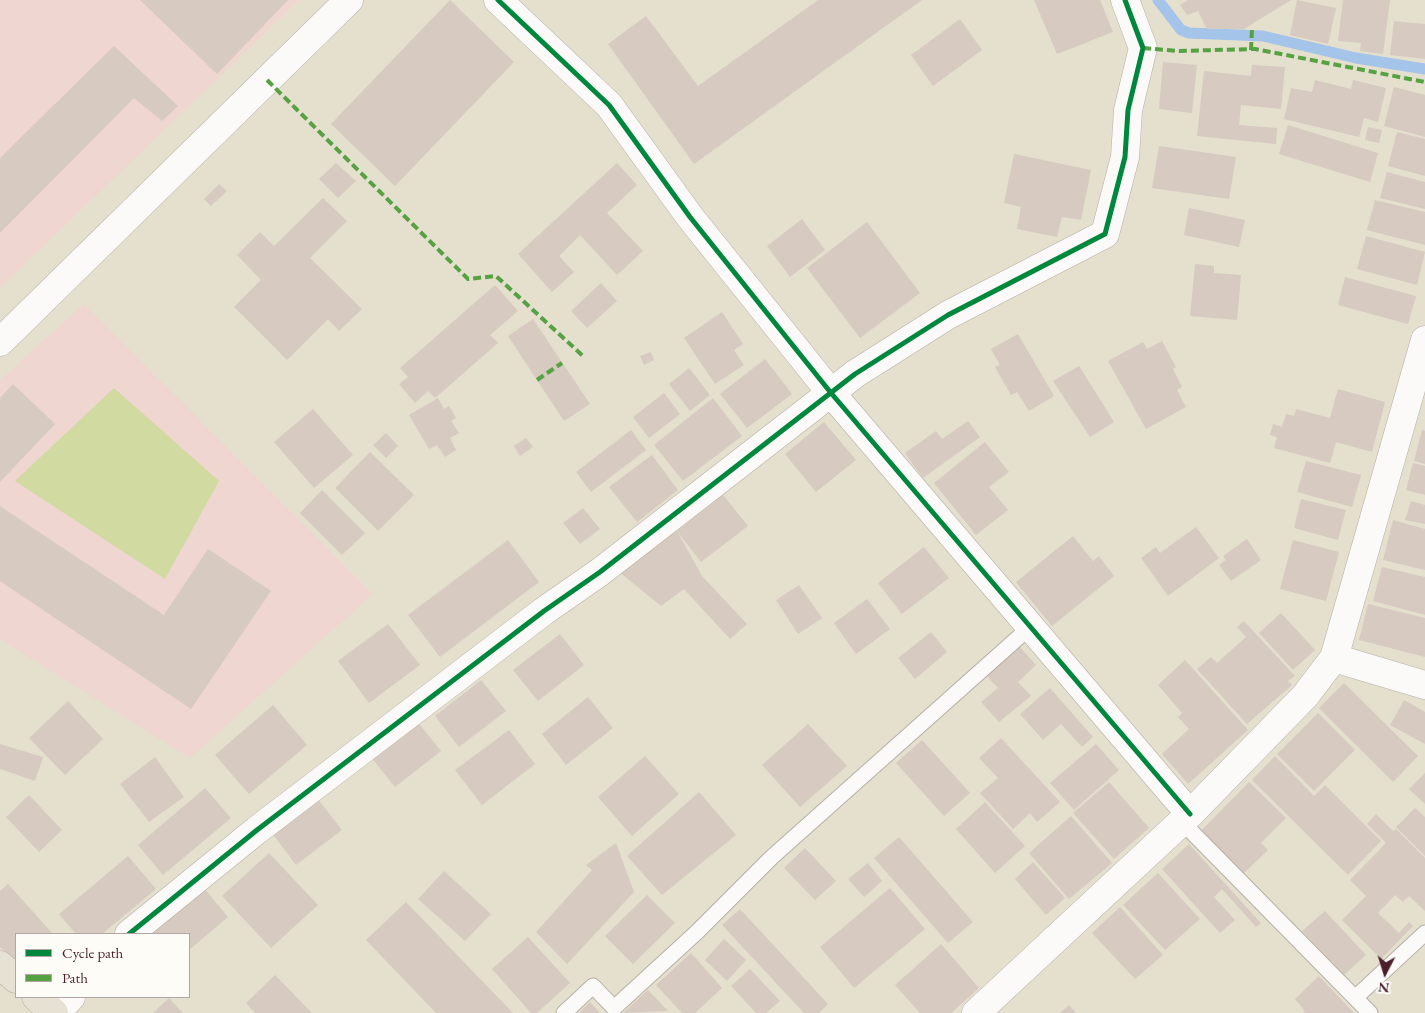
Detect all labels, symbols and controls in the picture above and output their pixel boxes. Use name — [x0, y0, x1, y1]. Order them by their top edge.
legend — [15, 933, 190, 998]
text: Cycle path — [62, 943, 123, 962]
north arrow — [1360, 948, 1410, 998]
text: Path — [62, 968, 88, 987]
text: N — [1377, 978, 1390, 997]

